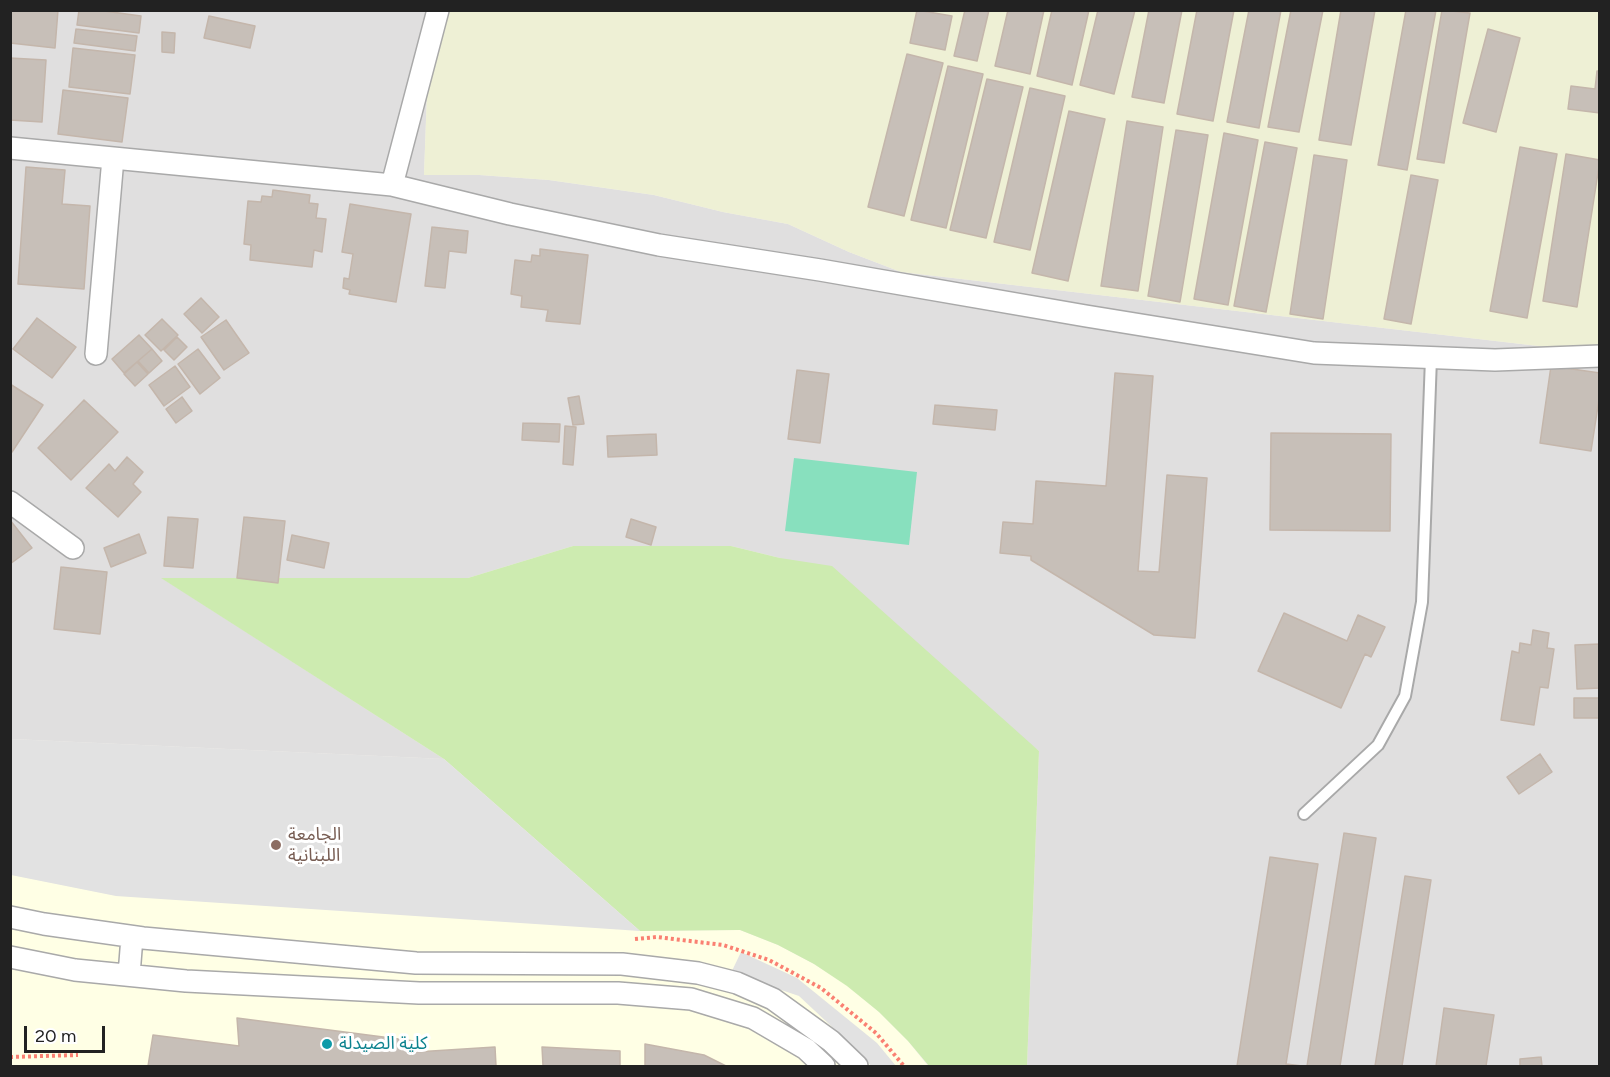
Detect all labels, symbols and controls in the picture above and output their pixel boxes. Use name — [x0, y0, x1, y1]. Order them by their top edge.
place label: الجامعة اللبنانية — [288, 824, 341, 866]
marker: الجامعة اللبنانية — [269, 838, 283, 852]
scale bar — [27, 1014, 108, 1052]
text: 20 m — [35, 1025, 76, 1047]
place label: كلية الصيدلة — [339, 1033, 427, 1055]
marker: كلية الصيدلة — [320, 1037, 334, 1051]

